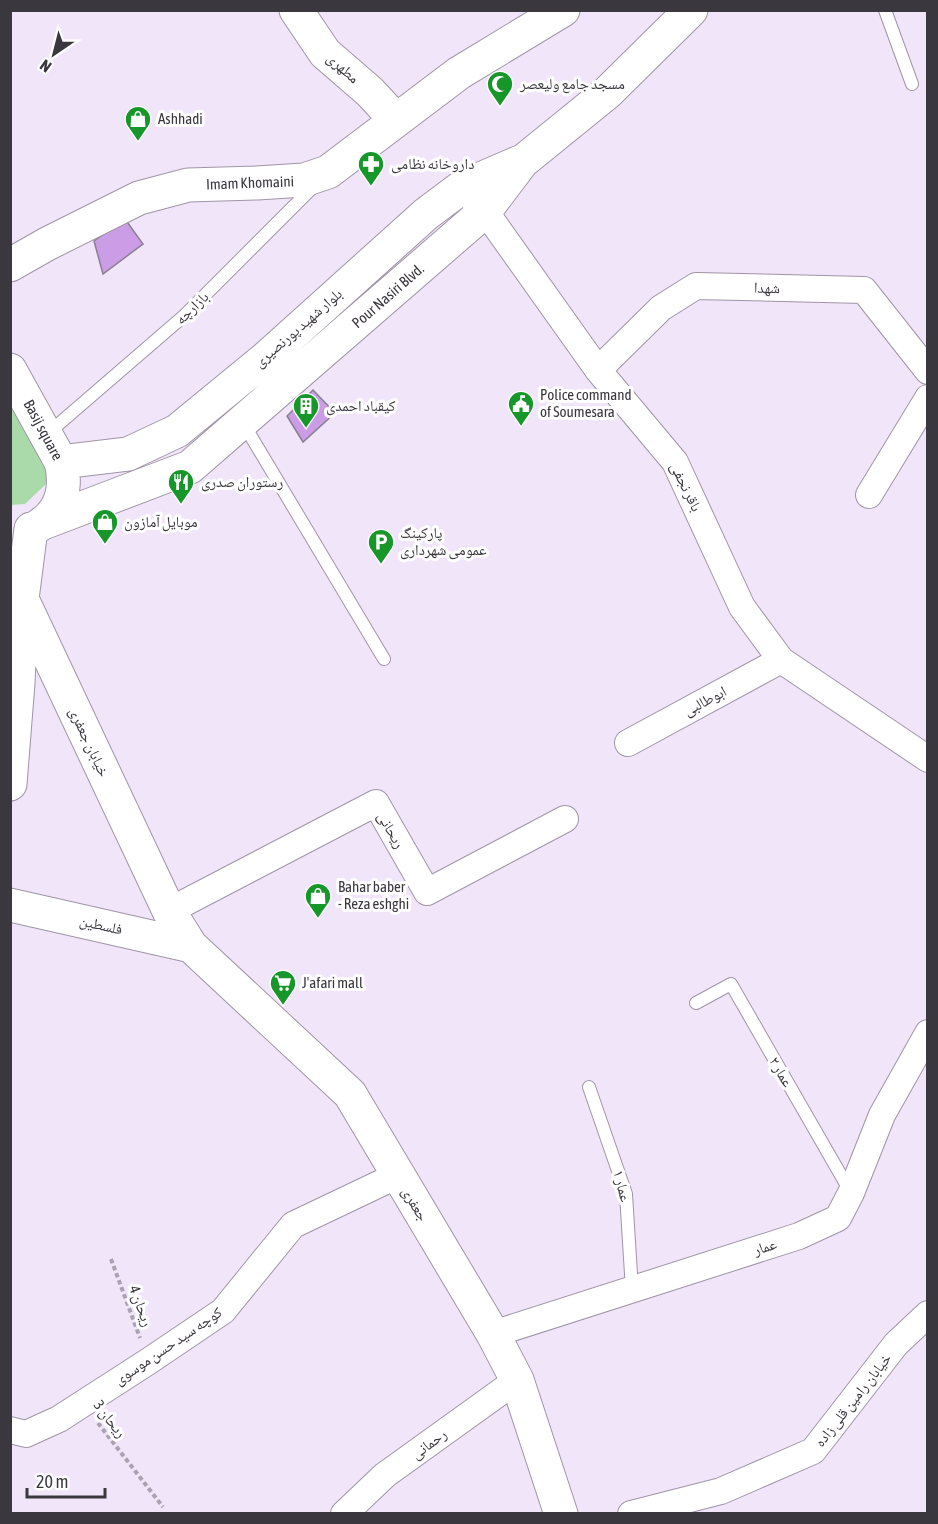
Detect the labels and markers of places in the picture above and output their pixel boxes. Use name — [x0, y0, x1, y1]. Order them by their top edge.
mosque icon: مسجد جامع ولیعصر — [485, 69, 515, 107]
place label: مسجد جامع ولیعصر — [519, 75, 625, 94]
shop icon: Ashhadi — [123, 104, 153, 142]
place label: Ashhadi — [158, 110, 203, 127]
pharmacy icon: داروخانه نظامی — [356, 149, 386, 187]
place label: داروخانه نظامی — [391, 155, 474, 174]
place label: Police command of Soumesara — [540, 386, 632, 420]
public building icon: Police command of Soumesara — [506, 389, 536, 427]
building icon: کیقباد احمدی — [291, 391, 321, 429]
place label: کیقباد احمدی — [326, 397, 396, 416]
restaurant icon: رستوران صدری — [166, 467, 196, 505]
place label: رستوران صدری — [201, 473, 283, 492]
shop icon: موبایل آمازون — [90, 507, 120, 545]
place label: موبایل آمازون — [124, 513, 198, 532]
place label: پارکینگ عمومی شهرداری — [400, 524, 487, 560]
parking icon: پارکینگ عمومی شهرداری — [366, 527, 396, 565]
place label: Bahar baber - Reza eshghi — [338, 878, 409, 912]
shop icon: Bahar baber - Reza eshghi — [303, 881, 333, 919]
supermarket icon: J'afari mall — [268, 968, 298, 1006]
place label: J'afari mall — [302, 974, 363, 991]

